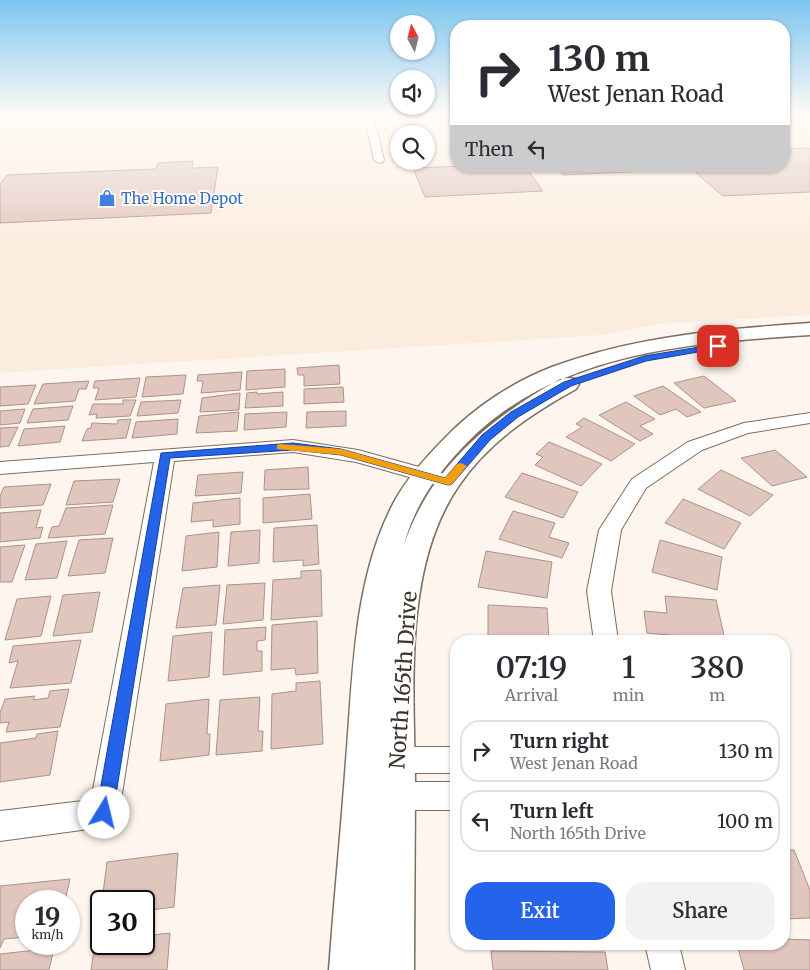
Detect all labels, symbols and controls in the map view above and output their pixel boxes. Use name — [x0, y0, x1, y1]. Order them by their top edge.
north arrow — [390, 15, 435, 60]
map controls — [390, 15, 435, 170]
text: 130 m — [548, 37, 650, 81]
icon: right — [465, 40, 530, 105]
button: sound — [390, 70, 435, 115]
text: West Jenan Road — [548, 80, 724, 108]
button: search — [390, 125, 435, 170]
icon: left — [523, 135, 551, 163]
text: Then — [465, 137, 513, 161]
shop icon: The Home Depot — [97, 188, 117, 208]
place label: The Home Depot — [121, 189, 243, 208]
pin — [697, 325, 739, 367]
icon: arrive — [704, 332, 732, 360]
street label: North 165th Drive — [383, 590, 423, 770]
text: 07:19 — [496, 648, 567, 686]
text: 1 — [622, 648, 635, 686]
text: 380 — [690, 648, 744, 686]
text: Arrival — [505, 685, 558, 705]
text: min — [613, 685, 644, 705]
text: m — [709, 685, 725, 705]
text: Turn right — [510, 729, 609, 753]
icon: right — [467, 737, 495, 765]
text: 130 m — [719, 739, 773, 763]
text: West Jenan Road — [510, 753, 638, 773]
position arrow — [77, 786, 129, 838]
text: Turn left — [510, 799, 594, 823]
icon: left — [467, 807, 495, 835]
text: 100 m — [717, 809, 773, 833]
text: North 165th Drive — [510, 823, 646, 843]
button: Exit — [465, 882, 615, 940]
button: Share — [625, 882, 775, 940]
speed limit sign: 30 — [90, 890, 155, 955]
text: 19 — [35, 900, 60, 932]
text: km/h — [32, 927, 63, 942]

